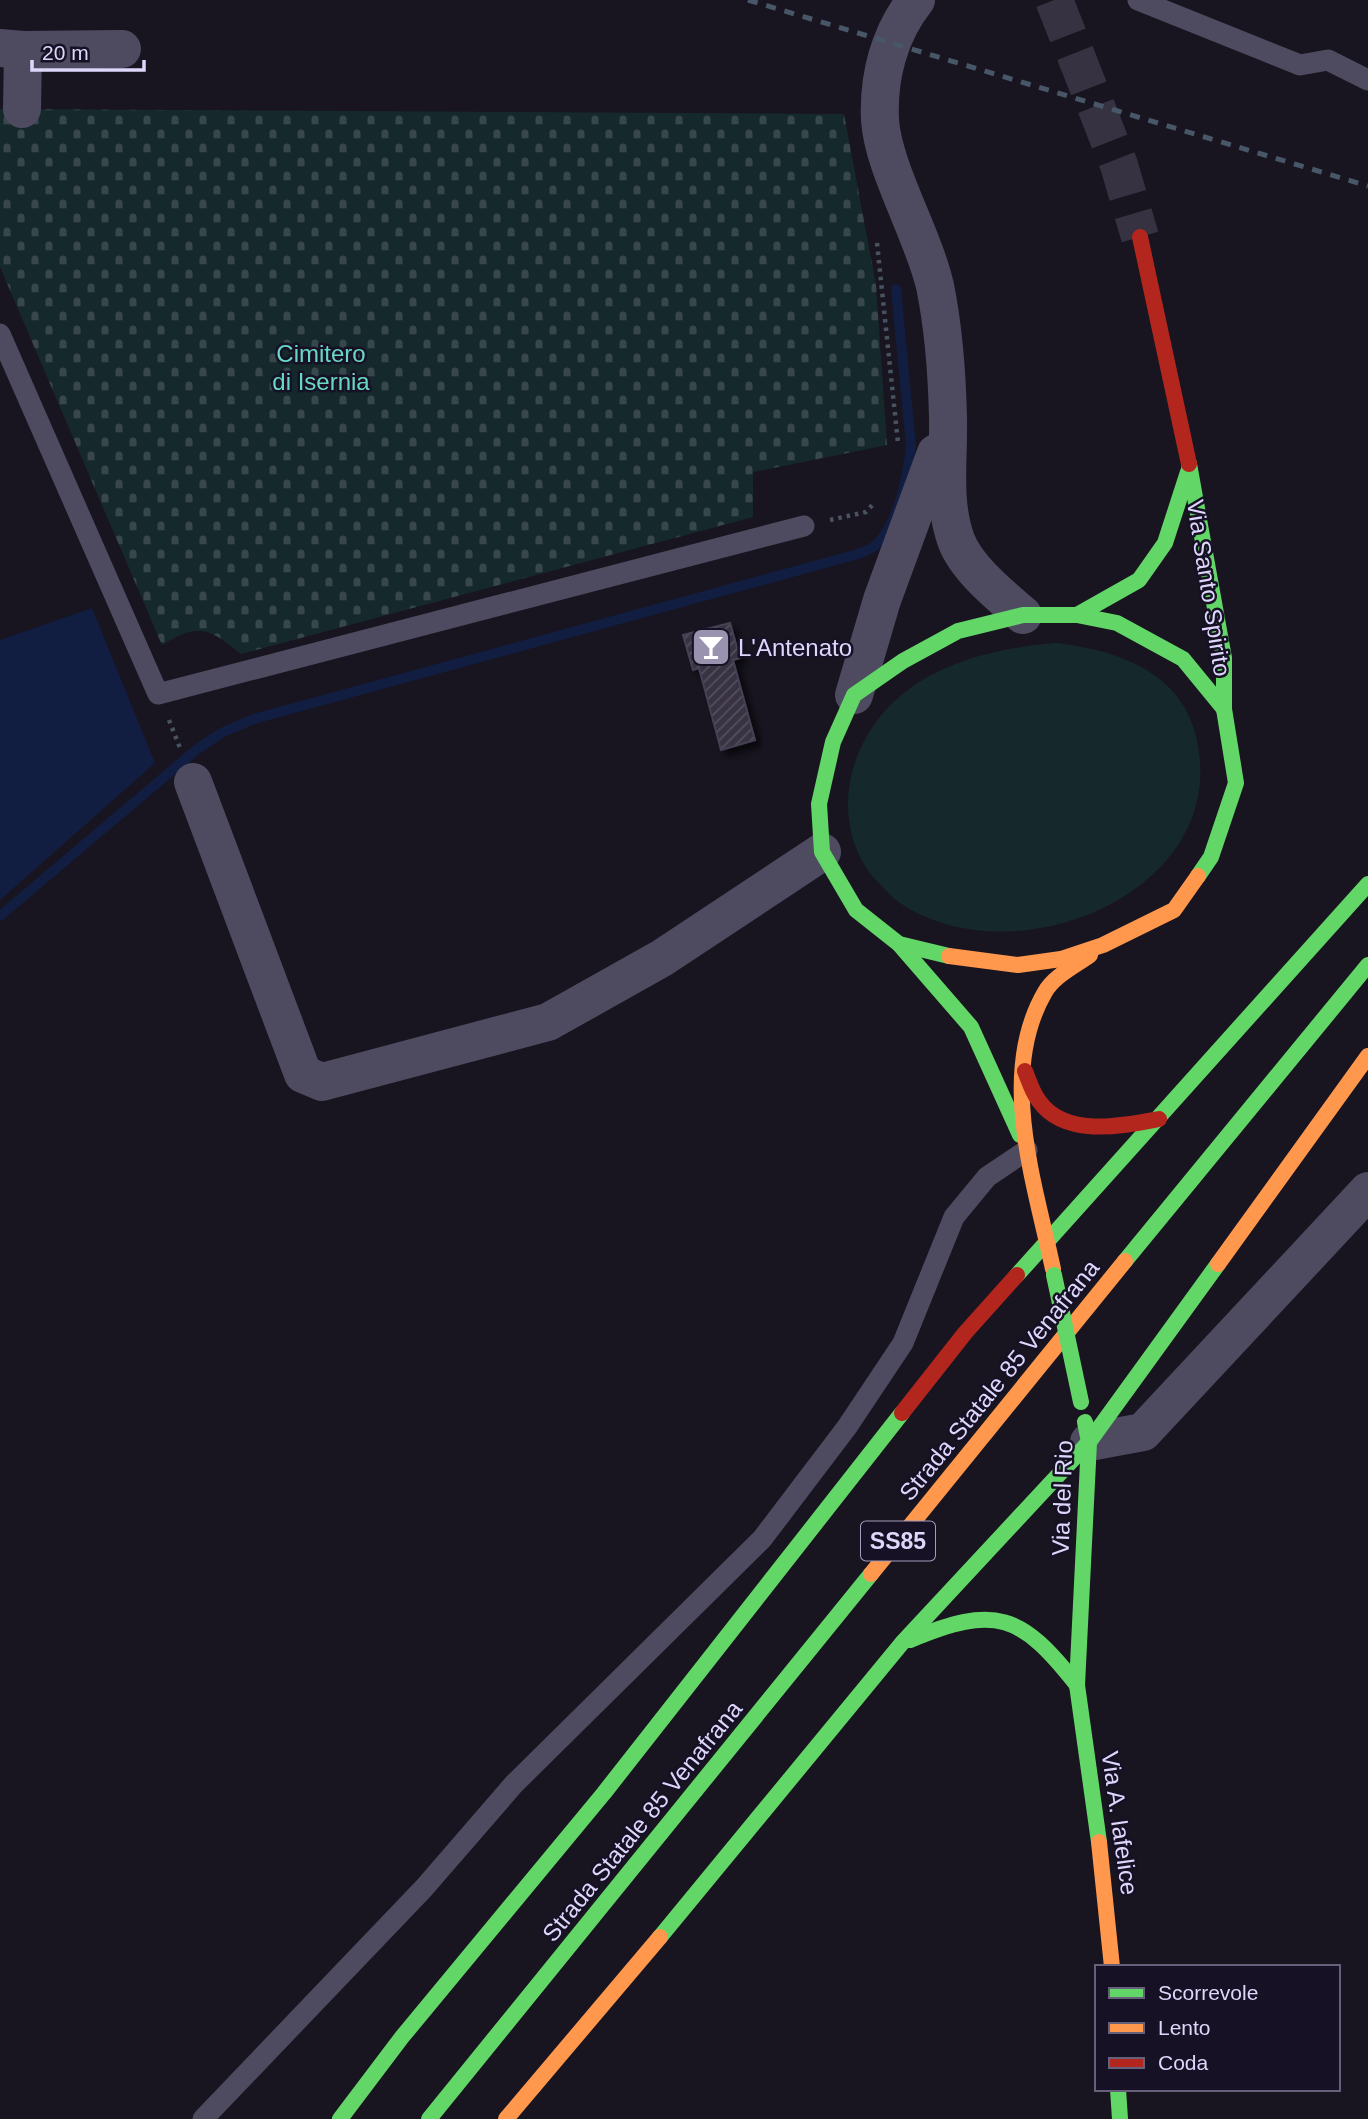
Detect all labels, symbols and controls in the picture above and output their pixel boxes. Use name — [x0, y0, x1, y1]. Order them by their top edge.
scale bar — [32, 28, 144, 72]
text: 20 m — [42, 41, 89, 64]
park label: Cimitero di Isernia — [272, 340, 370, 395]
street label: Via Santo Spirito — [1182, 498, 1236, 678]
bar icon: L'Antenato — [690, 626, 732, 668]
place label: L'Antenato — [738, 634, 852, 661]
street label: Strada Statale 85 Venafrana — [894, 1254, 1105, 1506]
street label: Via del Rio — [1046, 1440, 1078, 1556]
road number: SS85 — [861, 1522, 935, 1560]
street label: Strada Statale 85 Venafrana — [537, 1695, 748, 1947]
street label: Via A. Iafelice — [1097, 1749, 1143, 1897]
legend — [1095, 1965, 1340, 2091]
text: Scorrevole — [1158, 1981, 1258, 2004]
text: Lento — [1158, 2016, 1211, 2039]
text: Coda — [1158, 2051, 1209, 2074]

